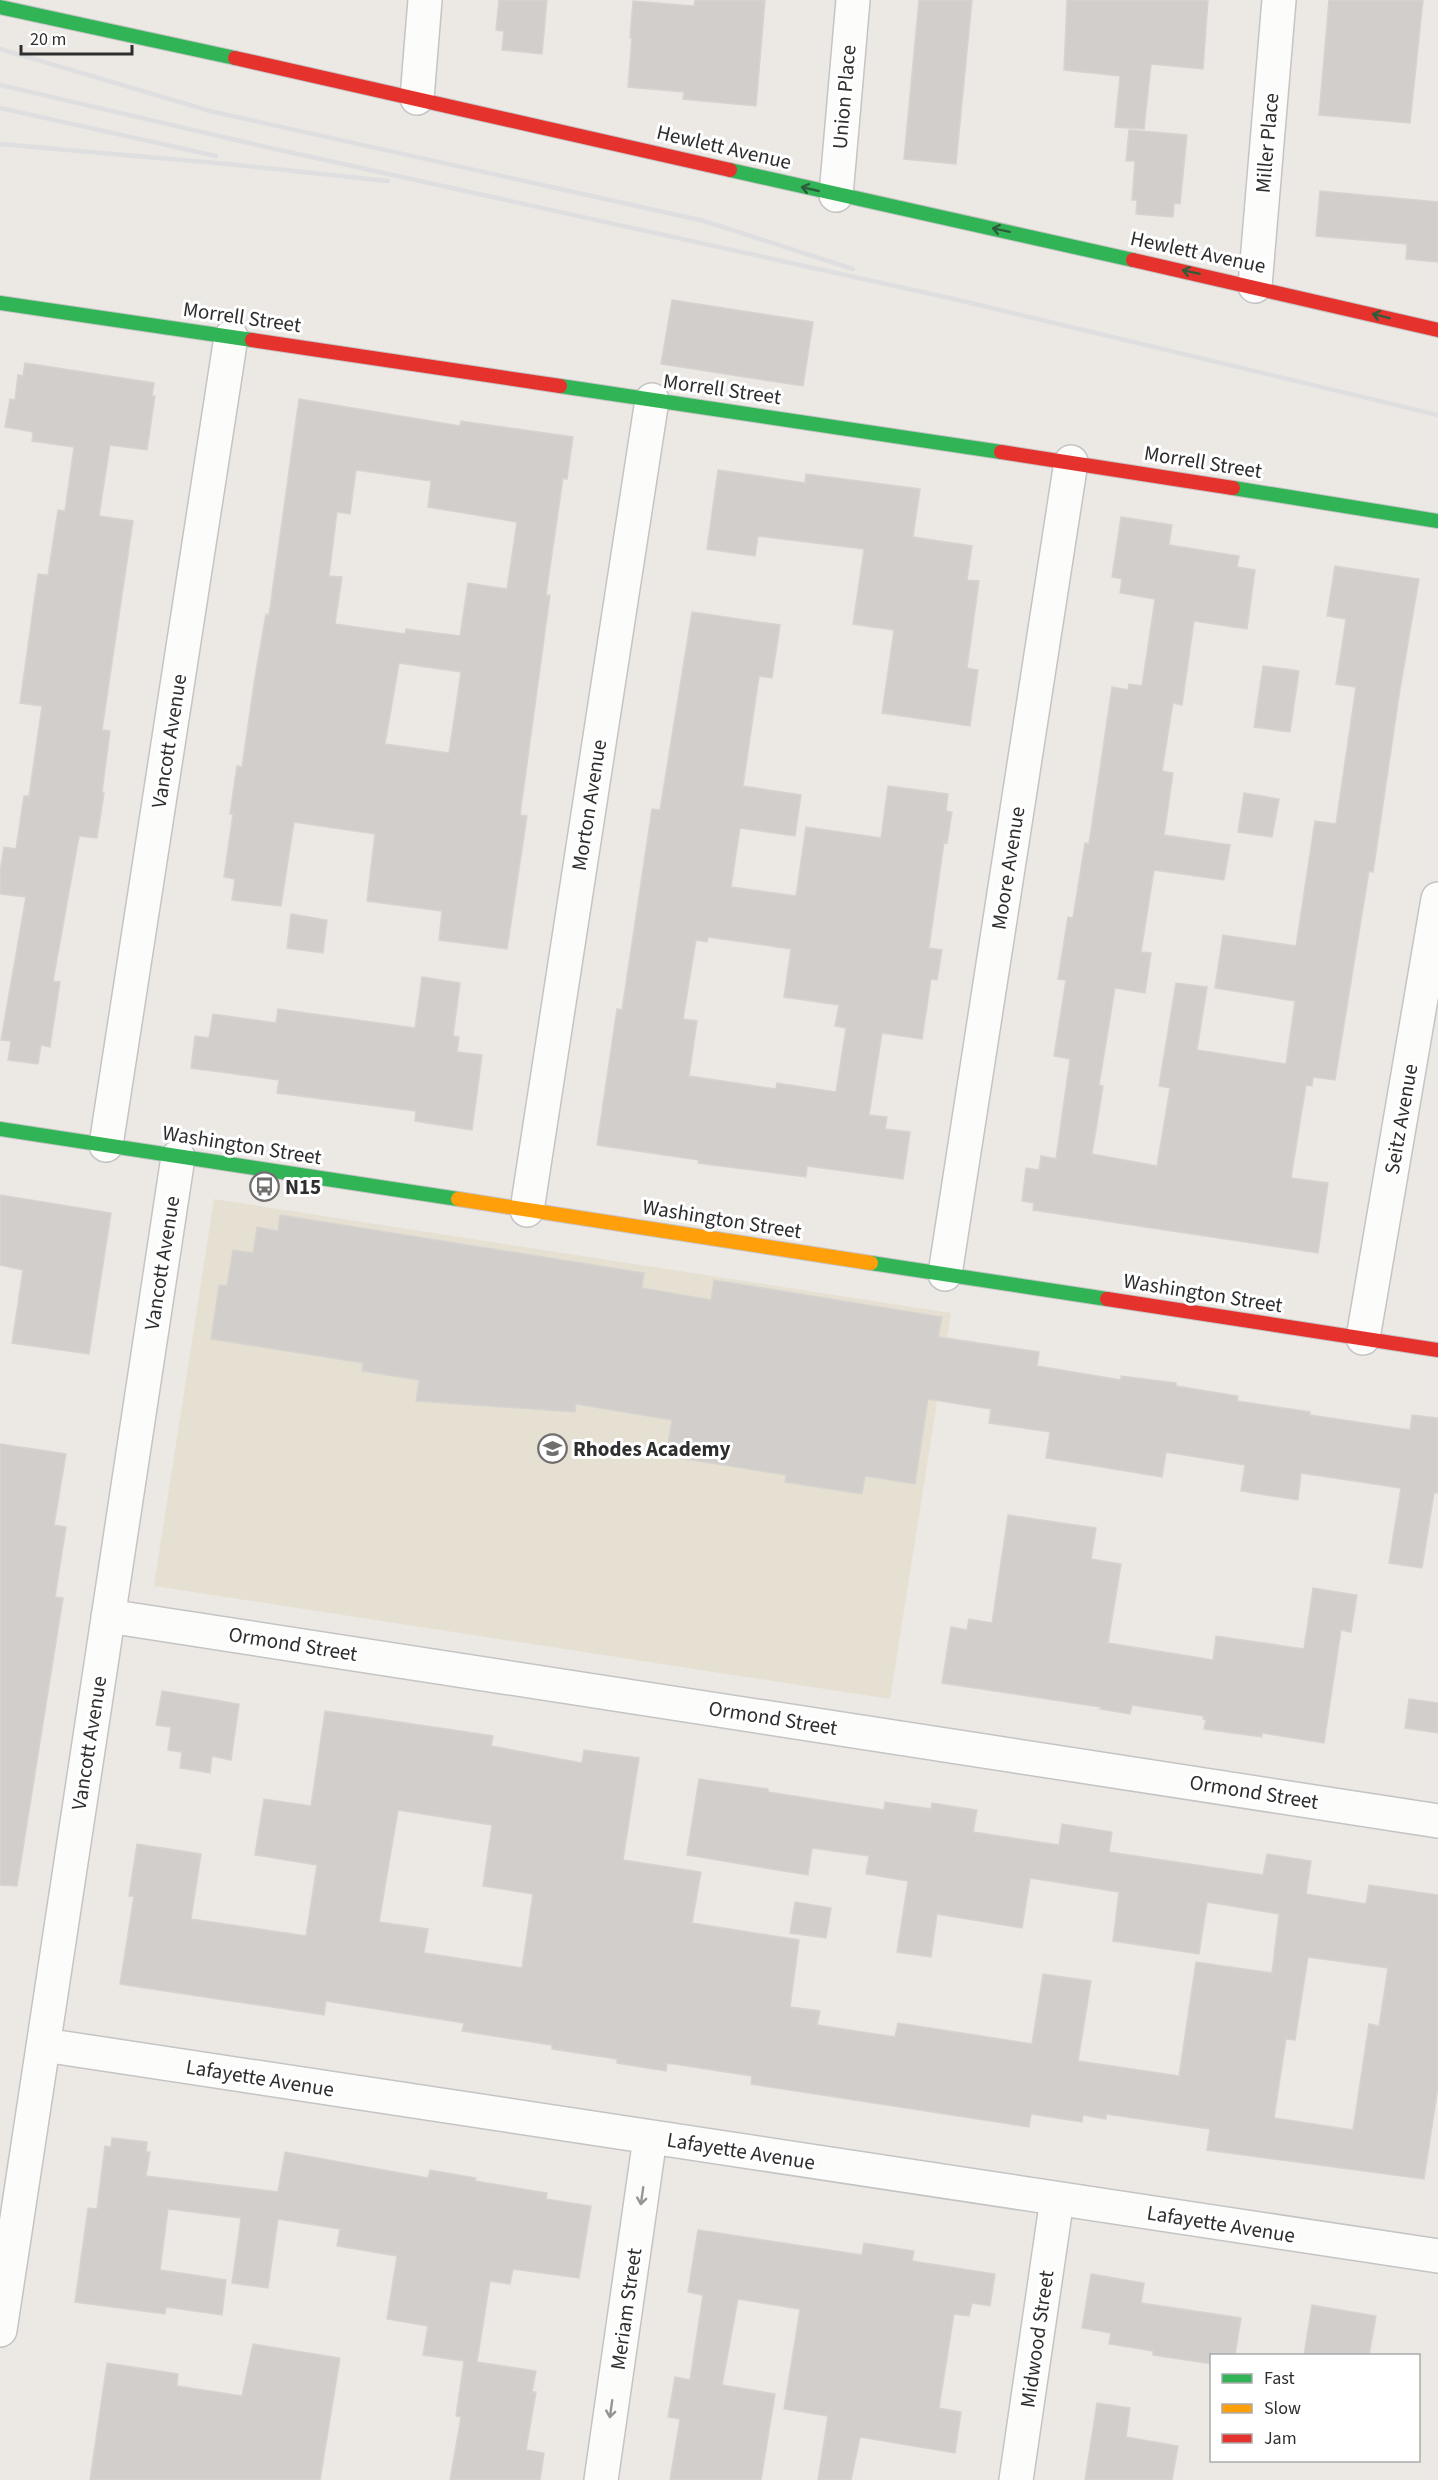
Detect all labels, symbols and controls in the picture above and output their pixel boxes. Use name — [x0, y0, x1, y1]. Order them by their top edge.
scale bar — [21, 18, 132, 56]
text: 20 m — [30, 27, 66, 52]
street label: Union Place — [824, 44, 864, 150]
street label: Miller Place — [1248, 92, 1286, 194]
street label: Hewlett Avenue — [654, 117, 794, 177]
one-way arrow — [801, 182, 820, 194]
street label: Hewlett Avenue — [1128, 223, 1268, 281]
one-way arrow — [991, 224, 1010, 236]
one-way arrow — [1182, 266, 1202, 277]
street label: Morrell Street — [181, 294, 303, 340]
one-way arrow — [1372, 310, 1391, 322]
street label: Morrell Street — [661, 366, 783, 412]
street label: Morrell Street — [1142, 438, 1264, 486]
street label: Vancott Avenue — [144, 672, 194, 810]
street label: Morton Avenue — [564, 737, 614, 873]
street label: Moore Avenue — [983, 804, 1033, 932]
street label: Seitz Avenue — [1377, 1061, 1425, 1177]
street label: Washington Street — [160, 1118, 324, 1172]
bus stop icon: N15 — [248, 1171, 280, 1203]
place label: N15 — [285, 1172, 321, 1202]
street label: Washington Street — [640, 1192, 804, 1246]
street label: Vancott Avenue — [137, 1194, 187, 1332]
street label: Washington Street — [1121, 1266, 1285, 1320]
school or university icon: Rhodes Academy — [536, 1433, 568, 1465]
place label: Rhodes Academy — [573, 1434, 731, 1464]
street label: Ormond Street — [226, 1619, 360, 1669]
street label: Vancott Avenue — [64, 1674, 114, 1812]
street label: Ormond Street — [706, 1693, 840, 1743]
street label: Ormond Street — [1187, 1767, 1321, 1817]
street label: Lafayette Avenue — [184, 2051, 336, 2105]
street label: Lafayette Avenue — [665, 2124, 817, 2178]
one-way arrow — [636, 2185, 647, 2205]
street label: Lafayette Avenue — [1145, 2197, 1297, 2251]
street label: Meriam Street — [603, 2246, 649, 2372]
street label: Midwood Street — [1013, 2268, 1061, 2410]
legend — [1210, 2354, 1420, 2462]
text: Fast — [1264, 2366, 1295, 2391]
text: Slow — [1264, 2396, 1301, 2421]
one-way arrow — [606, 2399, 617, 2419]
text: Jam — [1264, 2426, 1297, 2451]

